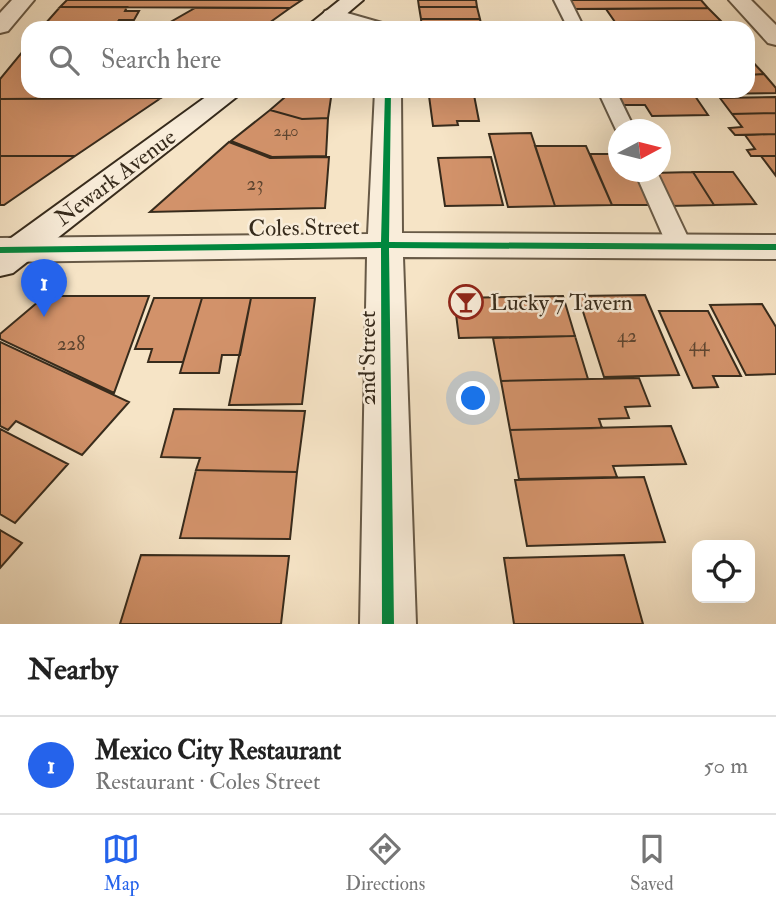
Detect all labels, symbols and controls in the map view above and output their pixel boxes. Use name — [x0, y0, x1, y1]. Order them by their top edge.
search box — [21, 21, 755, 98]
icon: search — [45, 41, 83, 79]
text: Search here — [101, 44, 221, 76]
north arrow — [608, 119, 671, 182]
house number: 240 — [274, 121, 298, 141]
street label: Newark Avenue — [49, 122, 182, 232]
house number: 23 — [247, 172, 263, 196]
street label: Coles Street — [248, 212, 360, 243]
pin: 1 — [21, 259, 67, 317]
bar icon: Lucky 7 Tavern — [447, 283, 485, 321]
place label: Lucky 7 Tavern — [490, 288, 633, 317]
street label: 2nd Street — [353, 310, 382, 406]
house number: 42 — [617, 324, 637, 348]
house number: 228 — [57, 332, 85, 356]
house number: 44 — [689, 333, 710, 357]
your location — [456, 381, 490, 415]
map controls — [692, 540, 755, 603]
button: locate — [692, 540, 755, 603]
text: Nearby — [28, 651, 118, 688]
text: Mexico City Restaurant — [95, 735, 341, 767]
text: 1 — [47, 751, 55, 780]
text: 50 m — [704, 751, 748, 780]
text: Restaurant · Coles Street — [95, 767, 320, 796]
tab: Map — [102, 830, 140, 896]
tab: Directions — [345, 830, 425, 896]
tab: Saved — [630, 830, 674, 896]

